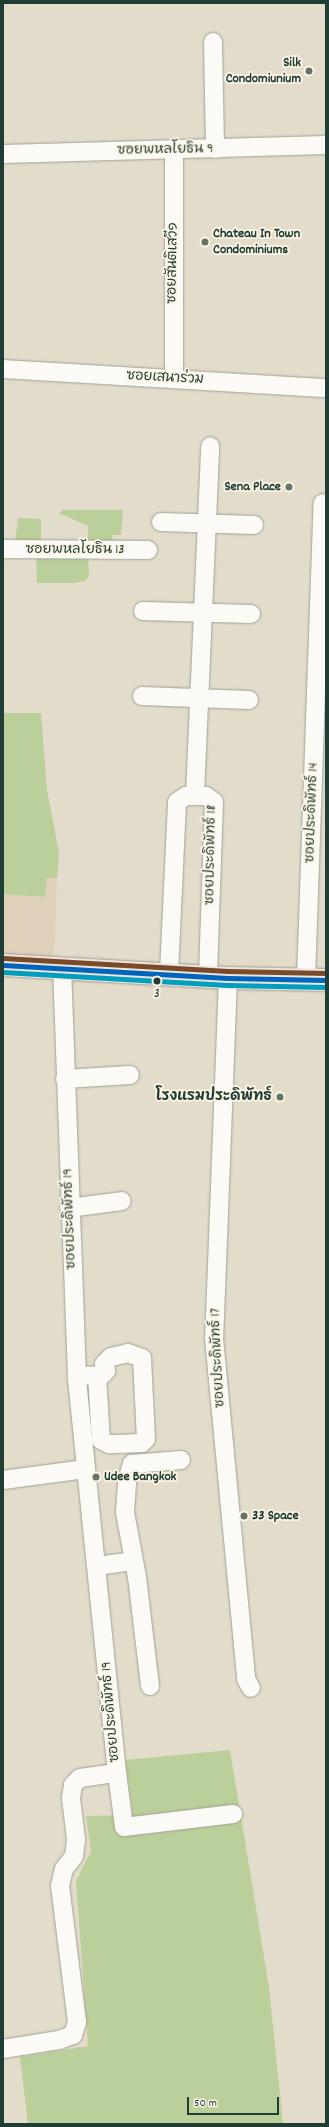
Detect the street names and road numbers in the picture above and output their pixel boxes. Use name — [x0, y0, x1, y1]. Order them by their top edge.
street label: ซอยพหลโยธิน 9 — [117, 141, 213, 159]
street label: ซอยสันติเสวี๑ — [164, 222, 182, 304]
street label: ซอยเสนาร่วม — [126, 368, 204, 388]
street label: ซอยพหลโยธิน 13 — [25, 542, 125, 558]
street label: ซอยประดิพัทธ์ 14 — [302, 763, 322, 863]
street label: ซอยประดิพัทธ์ 18 — [202, 805, 220, 905]
street label: ซอยประดิพัทธ์ 19 — [60, 1168, 80, 1270]
street label: ซอยประดิพัทธ์ 17 — [207, 1308, 229, 1408]
street label: ซอยประดิพัทธ์ 19 — [98, 1661, 124, 1763]

